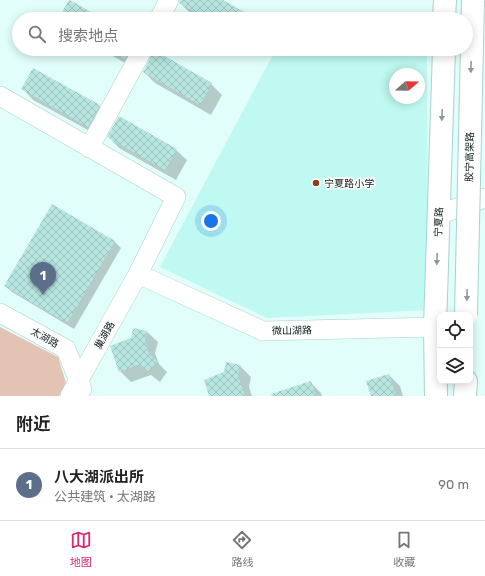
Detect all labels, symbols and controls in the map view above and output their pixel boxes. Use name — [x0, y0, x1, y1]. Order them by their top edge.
search box — [12, 12, 473, 56]
icon: search — [26, 23, 48, 45]
text: 搜索地点 — [58, 27, 118, 45]
one-way arrow — [468, 61, 474, 74]
north arrow — [389, 68, 425, 104]
one-way arrow — [439, 109, 445, 122]
street label: 胶宁高架路 — [464, 132, 476, 182]
marker: 宁夏路小学 — [311, 178, 321, 188]
place label: 宁夏路小学 — [324, 178, 374, 190]
street label: 宁夏路 — [432, 207, 446, 237]
your location — [201, 211, 221, 231]
one-way arrow — [434, 253, 440, 266]
pin: 1 — [30, 262, 56, 295]
one-way arrow — [464, 289, 470, 302]
map controls — [437, 312, 473, 384]
button: locate — [437, 312, 473, 348]
street label: 巢湖路 — [92, 319, 117, 352]
street label: 太湖路 — [28, 325, 61, 350]
street label: 微山湖路 — [272, 325, 312, 337]
button: layers — [437, 348, 473, 384]
text: 附近 — [16, 414, 50, 434]
text: 八大湖派出所 — [54, 468, 144, 486]
text: 1 — [26, 477, 32, 492]
text: 90 m — [438, 477, 469, 492]
text: 公共建筑 · 太湖路 — [54, 489, 156, 504]
tab: 地图 — [70, 529, 92, 569]
tab: 路线 — [231, 529, 253, 569]
tab: 收藏 — [393, 529, 415, 569]

